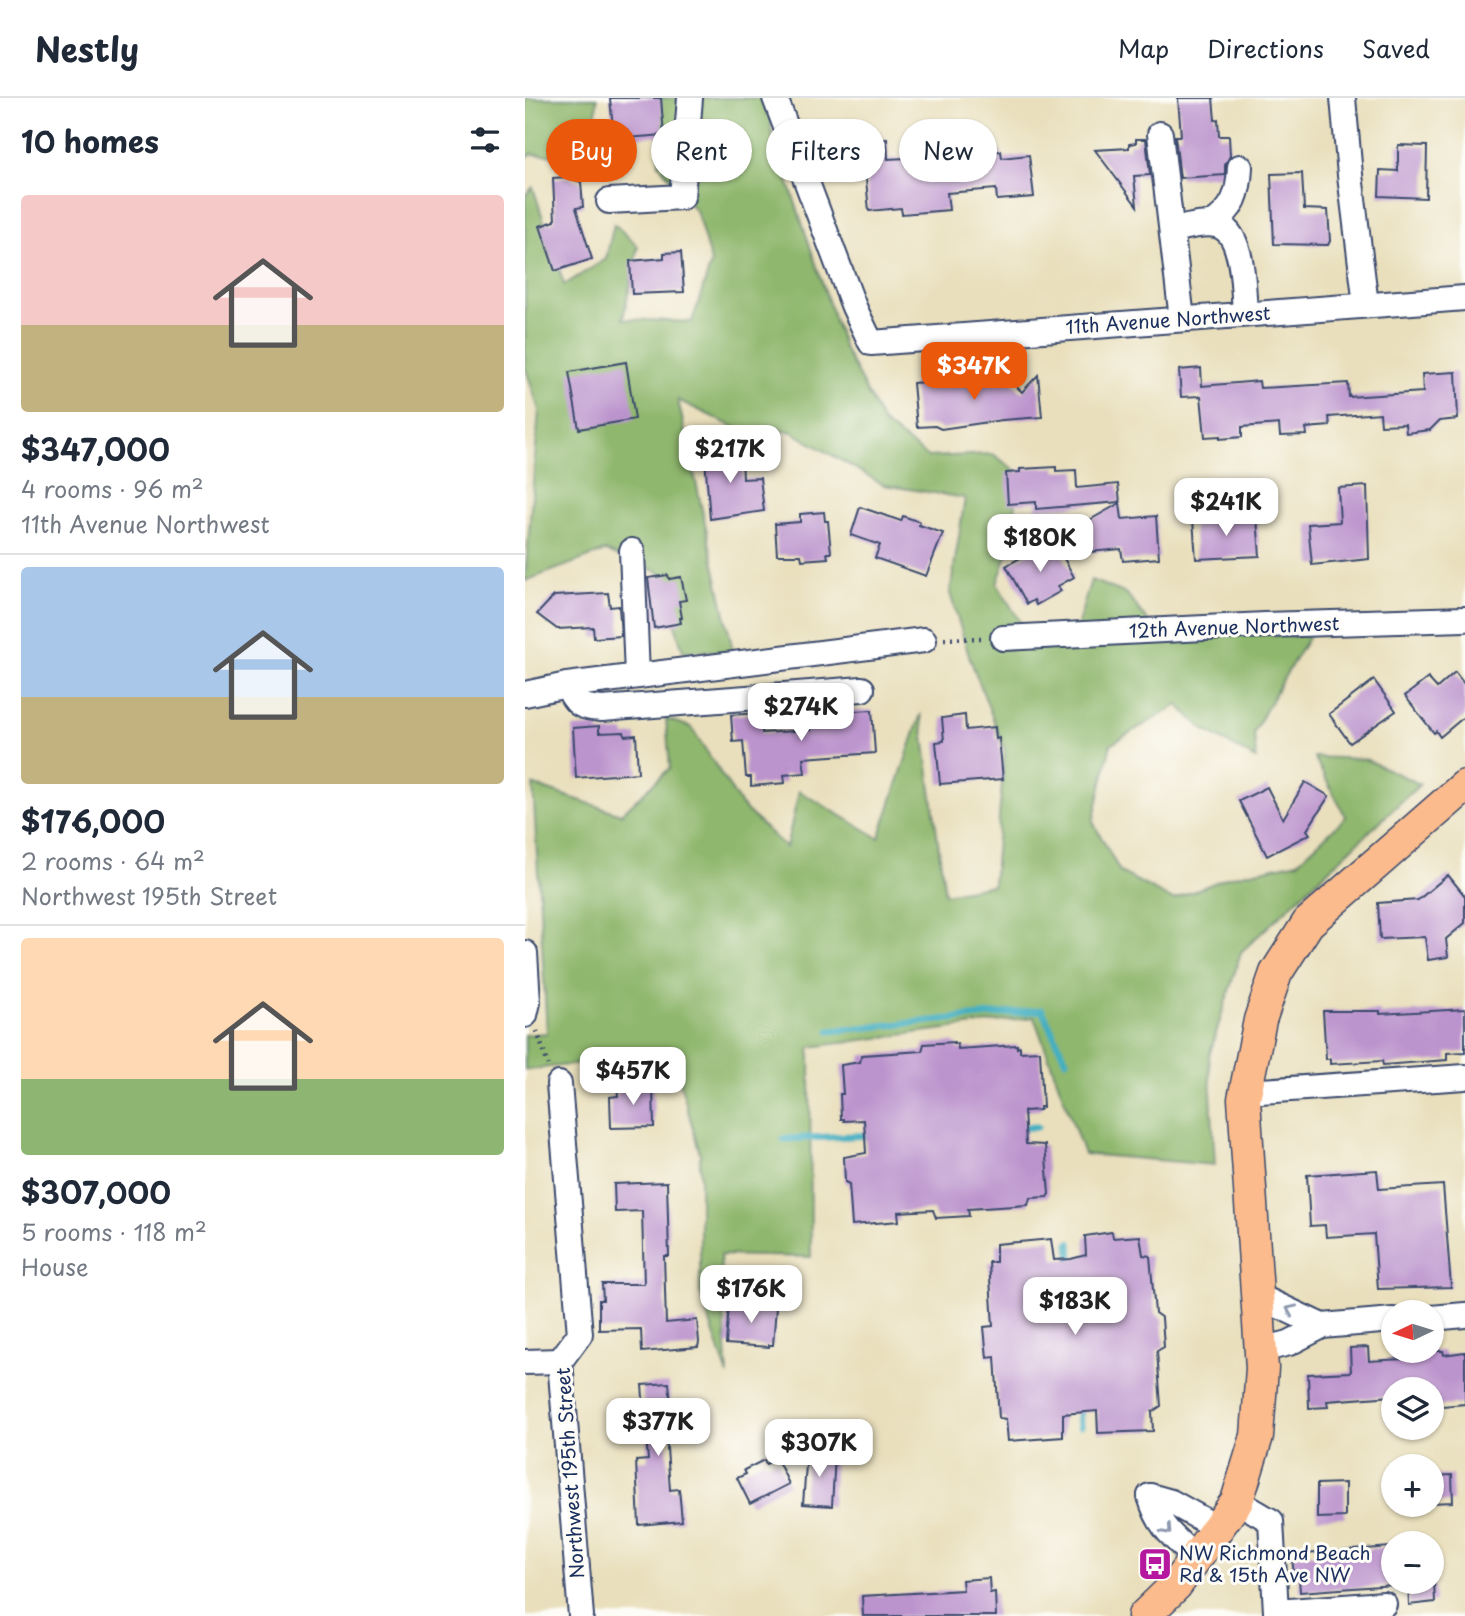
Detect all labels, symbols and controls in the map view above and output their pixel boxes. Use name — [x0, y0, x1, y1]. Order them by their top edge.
text: Nestly — [35, 23, 139, 73]
text: Map — [1118, 30, 1169, 66]
text: Directions — [1207, 30, 1324, 66]
text: Saved — [1362, 30, 1430, 66]
text: 10 homes — [21, 118, 159, 163]
chip: Buy — [546, 119, 637, 182]
chip: Rent — [651, 119, 752, 182]
chip: Filters — [766, 119, 885, 182]
chip: New — [899, 119, 997, 182]
icon: filters — [466, 121, 504, 159]
icon: home — [200, 240, 326, 366]
street label: 11th Avenue Northwest — [1065, 298, 1272, 340]
pin: $347K — [925, 342, 1023, 402]
text: $347K — [937, 347, 1011, 382]
text: $347,000 — [21, 426, 170, 471]
pin: $217K — [681, 426, 779, 485]
text: $217K — [695, 430, 765, 465]
text: 4 rooms · 96 m² — [21, 471, 204, 506]
pin: $241K — [1177, 478, 1275, 538]
text: $241K — [1190, 483, 1262, 518]
text: 11th Avenue Northwest — [21, 506, 270, 541]
pin: $180K — [991, 514, 1089, 574]
text: $180K — [1003, 519, 1077, 554]
street label: 12th Avenue Northwest — [1128, 608, 1340, 644]
icon: home — [200, 612, 326, 738]
pin: $274K — [752, 684, 850, 743]
text: $274K — [764, 688, 838, 723]
text: $176,000 — [21, 798, 165, 843]
text: 2 rooms · 64 m² — [21, 843, 205, 878]
text: Northwest 195th Street — [21, 878, 277, 913]
icon: home — [200, 983, 326, 1109]
pin: $457K — [584, 1048, 682, 1107]
text: $457K — [596, 1052, 670, 1087]
text: $307,000 — [21, 1169, 171, 1214]
text: 5 rooms · 118 m² — [21, 1214, 207, 1249]
text: House — [21, 1249, 88, 1284]
pin: $176K — [702, 1266, 800, 1325]
text: $176K — [716, 1270, 786, 1305]
pin: $183K — [1026, 1278, 1124, 1337]
text: $183K — [1039, 1282, 1111, 1317]
north arrow — [1381, 1300, 1444, 1363]
map controls — [1381, 1300, 1444, 1594]
one-way arrow — [1285, 1304, 1298, 1318]
street label: Northwest 195th Street — [548, 1366, 590, 1580]
button: layers — [1381, 1377, 1444, 1440]
pin: $377K — [609, 1398, 707, 1458]
text: $377K — [622, 1403, 694, 1438]
pin: $307K — [770, 1420, 868, 1479]
text: $307K — [781, 1424, 857, 1459]
button: + — [1381, 1454, 1444, 1517]
one-way arrow — [1159, 1522, 1172, 1535]
button: − — [1381, 1531, 1444, 1594]
place label: NW Richmond Beach Rd & 15th Ave NW — [1179, 1538, 1370, 1588]
bus stop icon: NW Richmond Beach Rd & 15th Ave NW — [1136, 1545, 1174, 1583]

